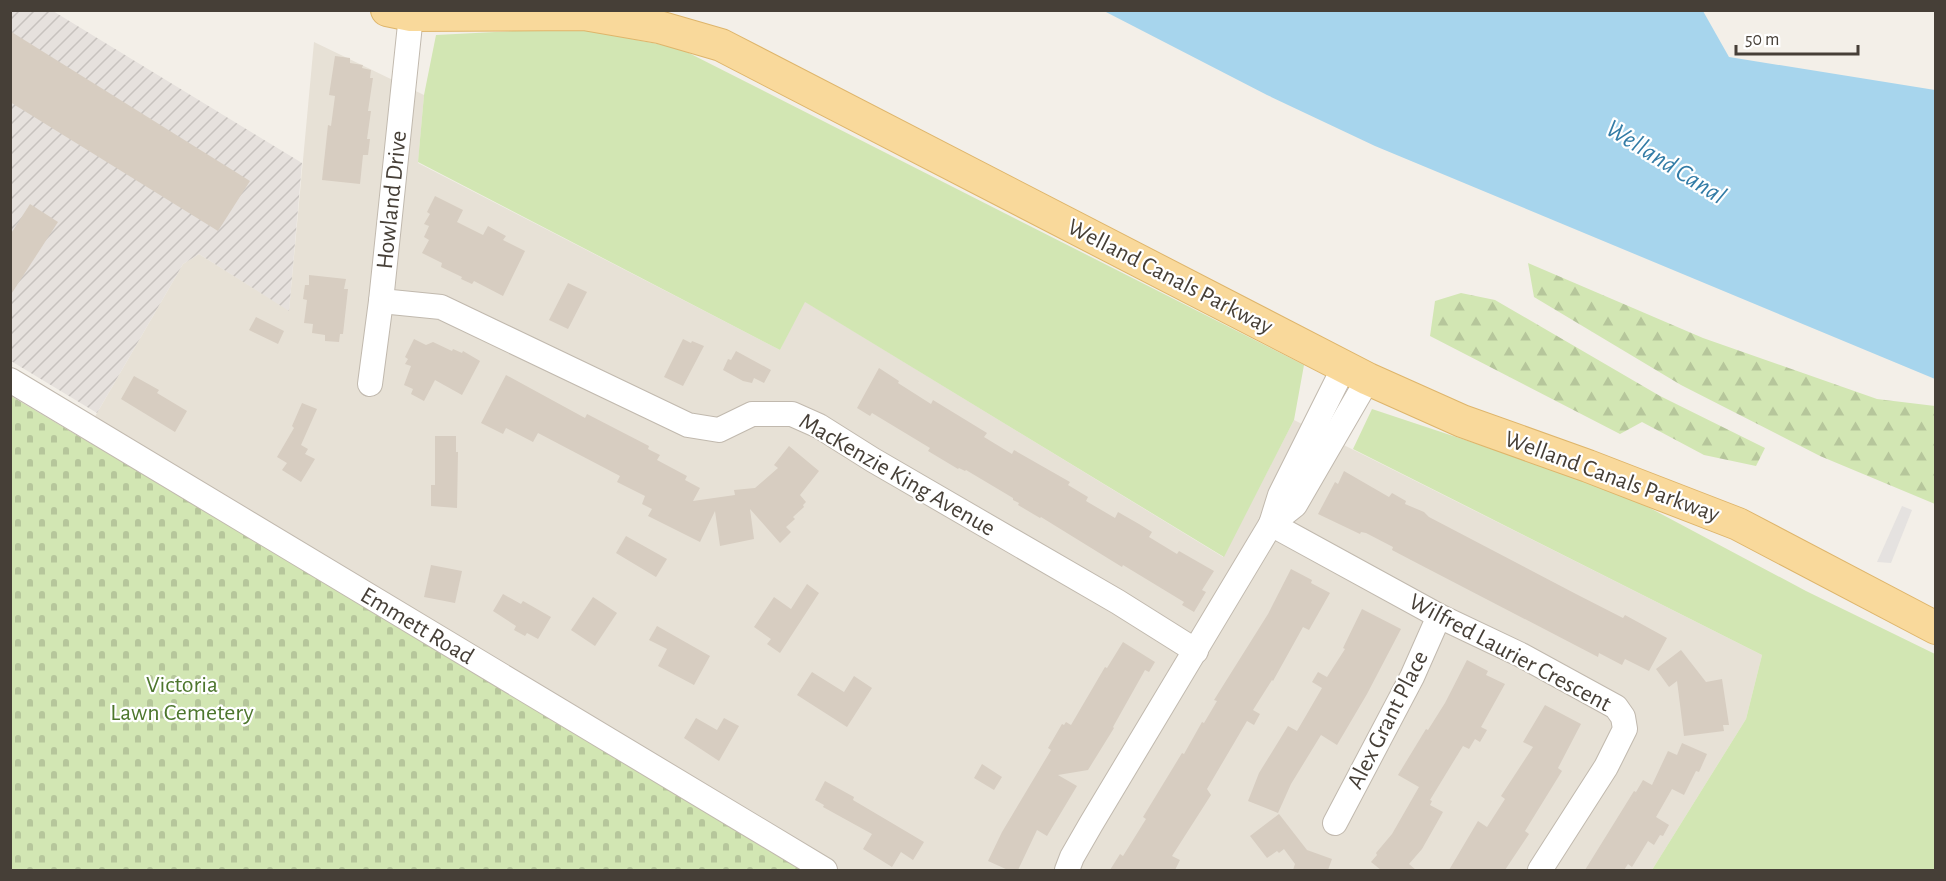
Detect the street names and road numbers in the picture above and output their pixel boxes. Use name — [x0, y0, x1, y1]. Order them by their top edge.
street label: Howland Drive — [373, 130, 411, 270]
street label: Welland Canals Parkway — [1064, 215, 1276, 339]
street label: MacKenzie King Avenue — [795, 409, 999, 541]
street label: Welland Canals Parkway — [1501, 427, 1723, 527]
street label: Emmett Road — [356, 583, 478, 669]
street label: Wilfred Laurier Crescent — [1405, 590, 1615, 717]
street label: Alex Grant Place — [1343, 647, 1433, 793]

